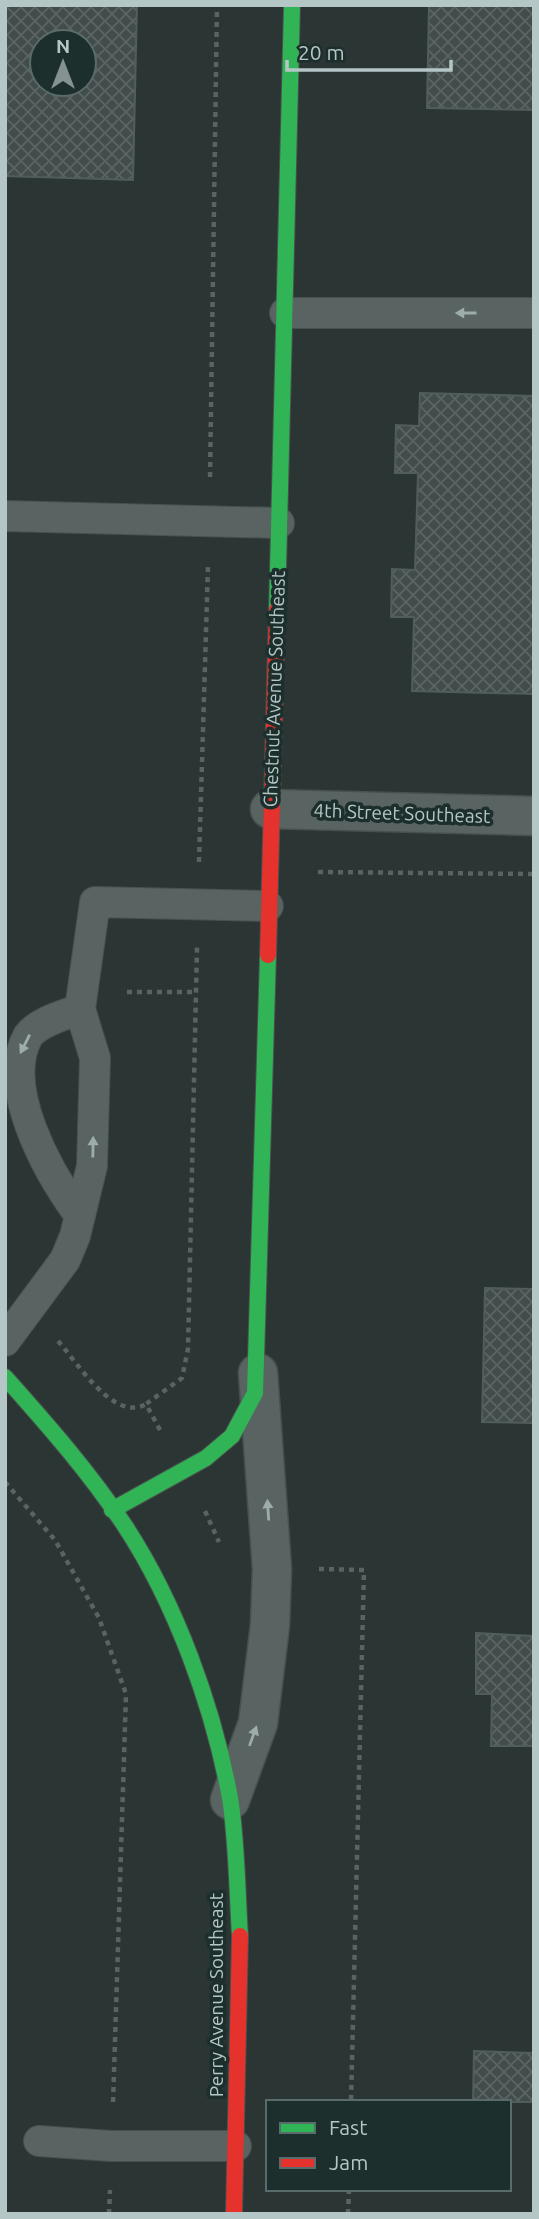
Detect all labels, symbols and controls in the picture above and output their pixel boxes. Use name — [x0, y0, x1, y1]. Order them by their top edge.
north arrow — [28, 28, 98, 98]
scale bar — [287, 28, 452, 72]
text: N — [56, 35, 70, 57]
text: 20 m — [298, 40, 345, 64]
one-way arrow — [454, 307, 476, 319]
street label: Chestnut Avenue Southeast — [259, 570, 289, 808]
street label: 4th Street Southeast — [313, 799, 491, 827]
one-way arrow — [19, 1035, 31, 1055]
one-way arrow — [87, 1136, 98, 1158]
one-way arrow — [262, 1499, 273, 1521]
one-way arrow — [248, 1725, 259, 1746]
street label: Perry Avenue Southeast — [205, 1892, 227, 2097]
legend — [266, 2100, 511, 2191]
text: Fast — [329, 2115, 367, 2139]
text: Jam — [329, 2150, 368, 2174]

